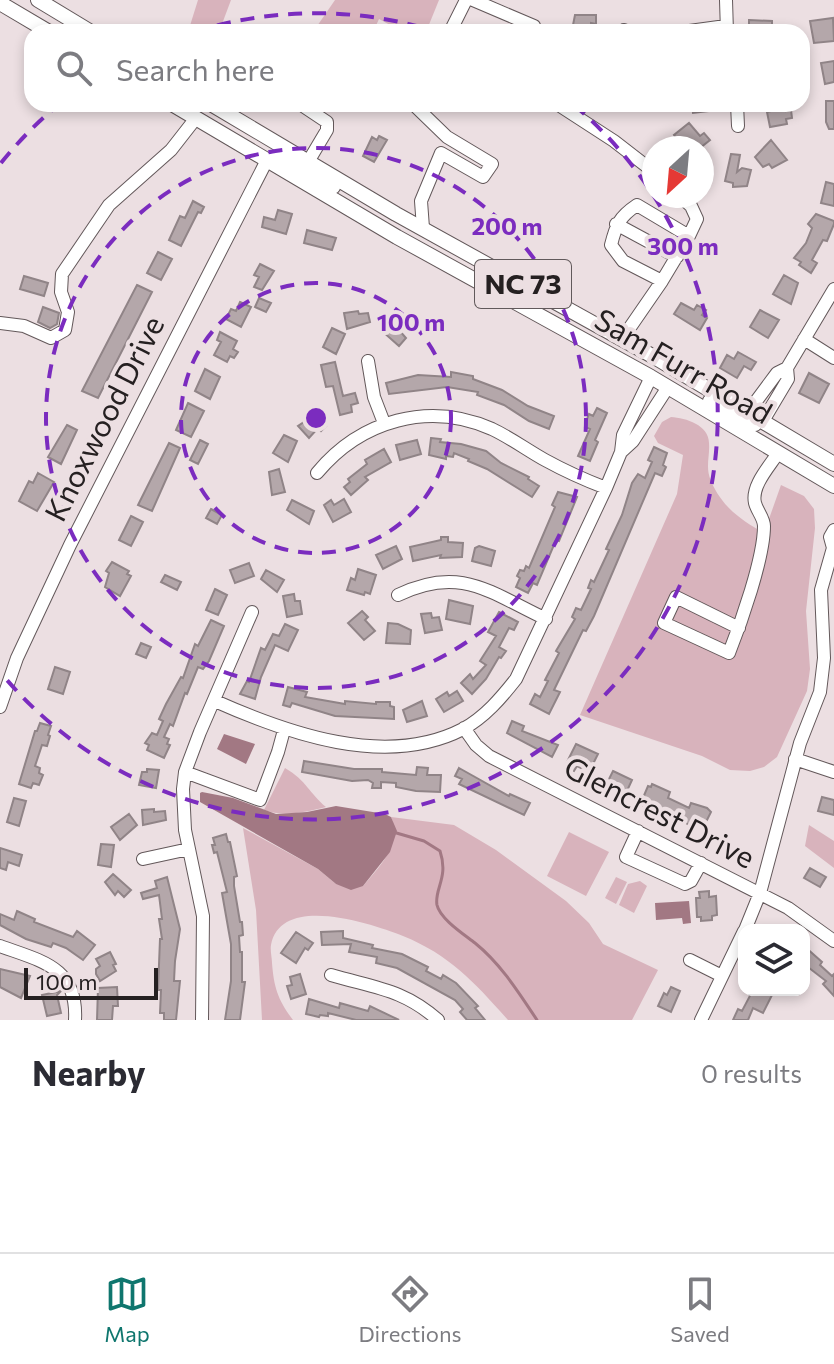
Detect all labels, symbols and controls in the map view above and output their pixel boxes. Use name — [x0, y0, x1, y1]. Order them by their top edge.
search box — [24, 24, 810, 112]
icon: search — [52, 46, 96, 90]
text: Search here — [116, 50, 275, 87]
north arrow — [642, 136, 714, 208]
text: 200 m — [472, 211, 542, 240]
text: 300 m — [647, 231, 719, 260]
road number: NC 73 — [475, 260, 571, 308]
street label: Sam Furr Road — [589, 299, 779, 430]
text: 100 m — [377, 307, 445, 336]
street label: Knoxwood Drive — [35, 309, 170, 527]
centre of rings — [302, 404, 330, 432]
street label: Glencrest Drive — [559, 747, 762, 875]
map controls — [738, 924, 810, 996]
button: layers — [738, 924, 810, 996]
scale bar — [24, 964, 158, 1000]
text: 100 m — [36, 968, 98, 995]
text: Nearby — [32, 1051, 146, 1093]
text: 0 results — [701, 1057, 802, 1088]
tab: Map — [104, 1272, 150, 1347]
tab: Directions — [358, 1272, 462, 1347]
tab: Saved — [670, 1272, 730, 1347]

